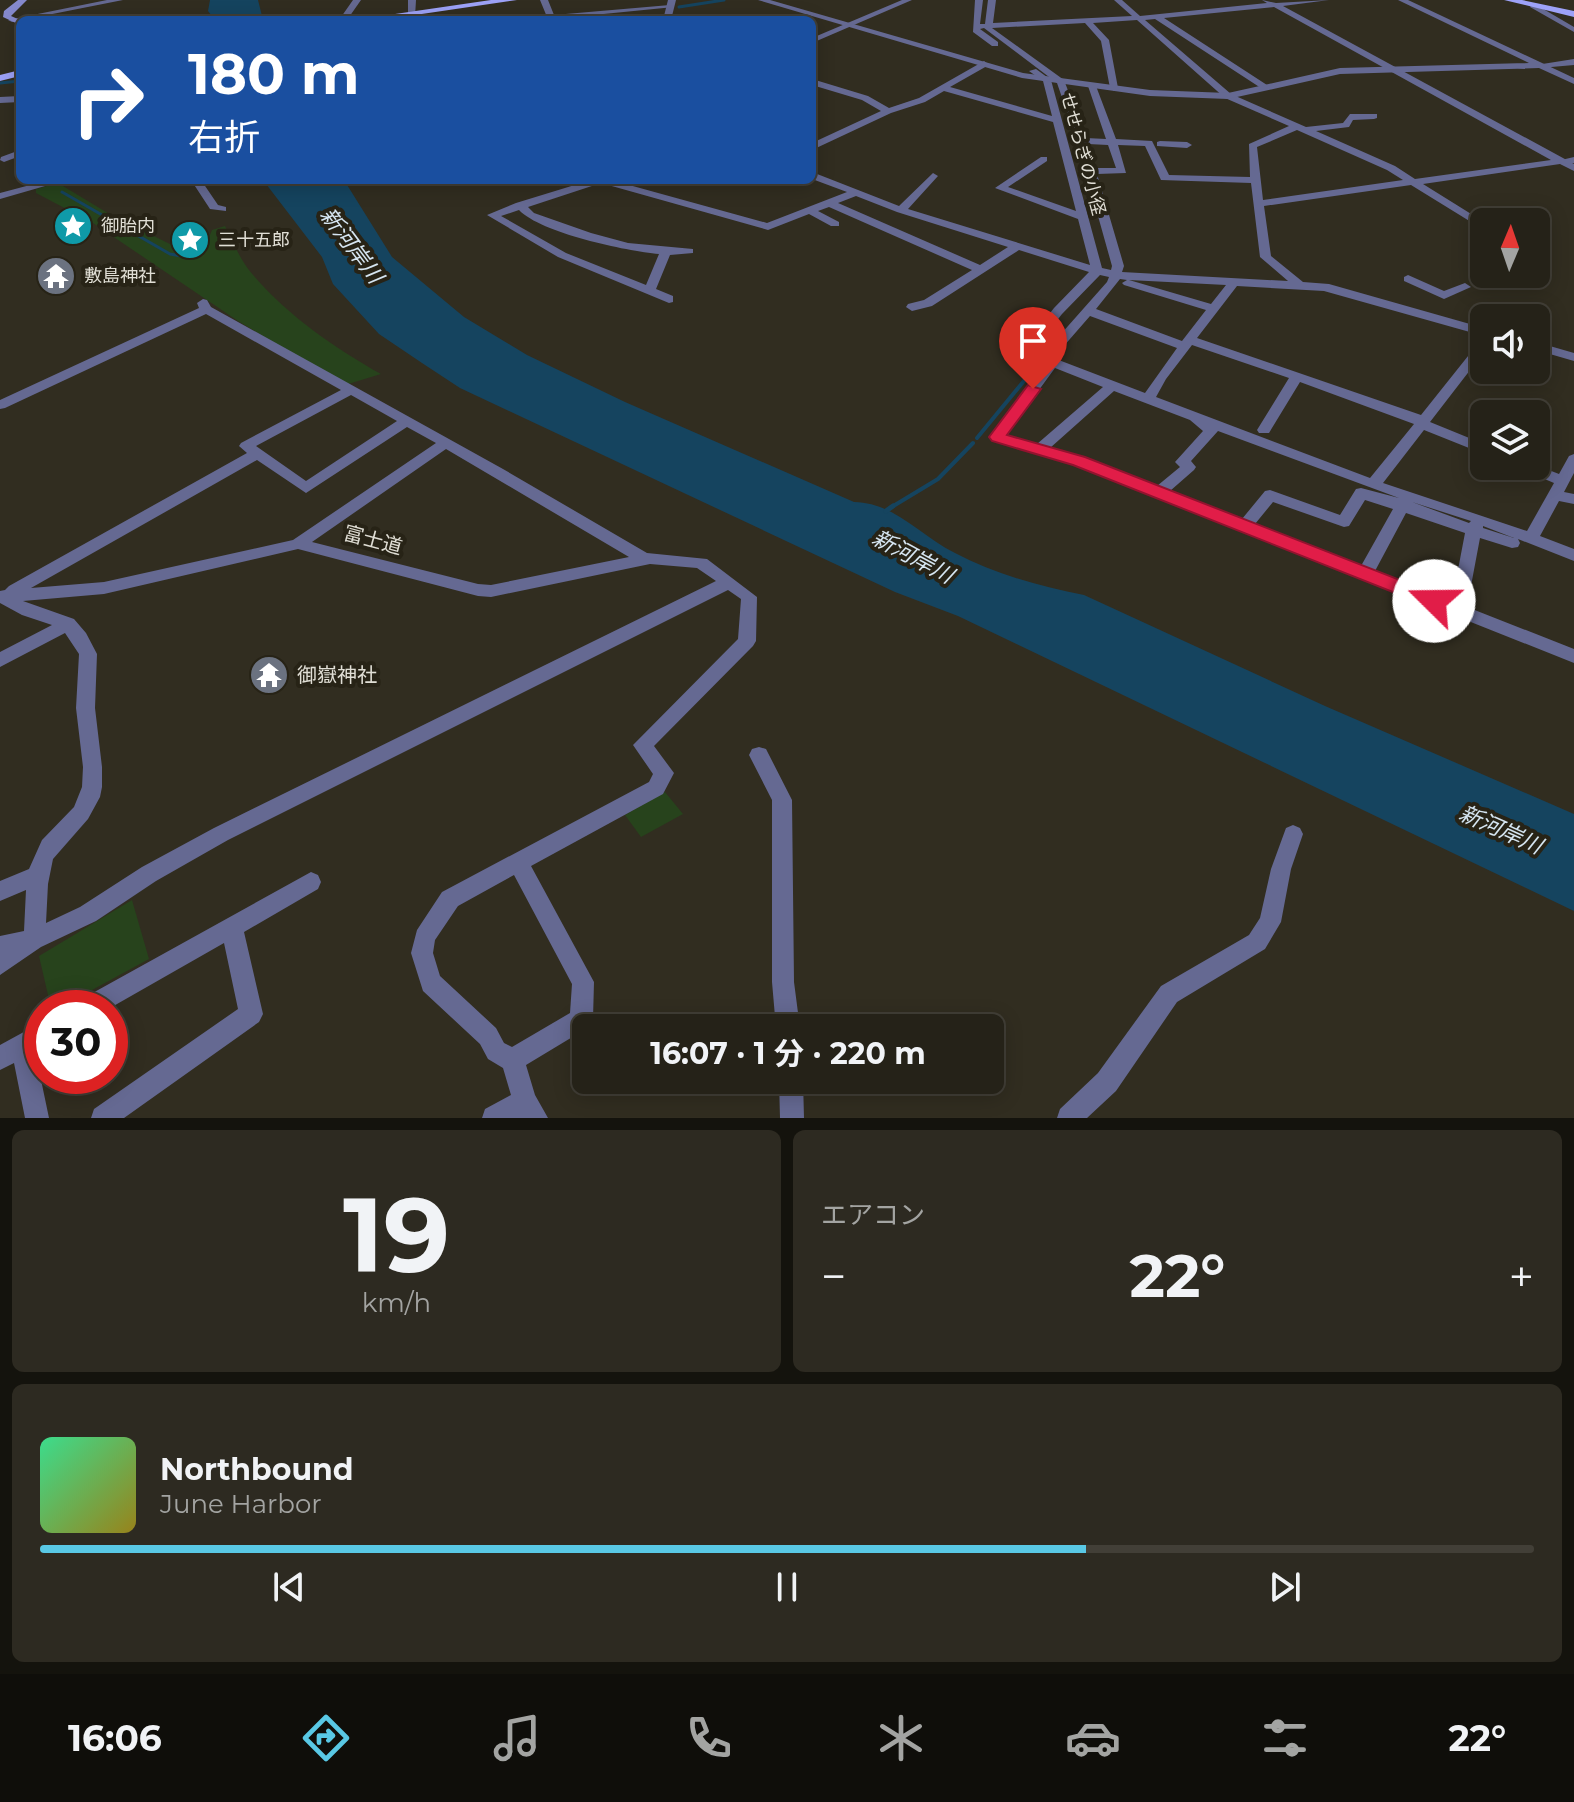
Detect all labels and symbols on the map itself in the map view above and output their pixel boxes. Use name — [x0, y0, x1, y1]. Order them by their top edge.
street label: せせらぎの小径 — [1056, 90, 1110, 218]
water label: 新河岸川 — [314, 202, 390, 290]
place icon: 御胎内 — [52, 205, 94, 247]
north arrow — [1470, 208, 1550, 288]
place label: 御胎内 — [101, 215, 155, 237]
place icon: 三十五郎 — [169, 219, 211, 261]
place label: 三十五郎 — [218, 229, 290, 251]
temple icon: 敷島神社 — [35, 255, 77, 297]
place label: 敷島神社 — [84, 265, 156, 287]
pin — [999, 307, 1067, 389]
street label: 富士道 — [341, 521, 405, 559]
water label: 新河岸川 — [868, 524, 960, 590]
position arrow — [1392, 559, 1476, 643]
temple icon: 御嶽神社 — [248, 654, 290, 696]
place label: 御嶽神社 — [297, 663, 377, 687]
water label: 新河岸川 — [1455, 799, 1548, 860]
speed limit sign: 30 — [24, 990, 128, 1094]

